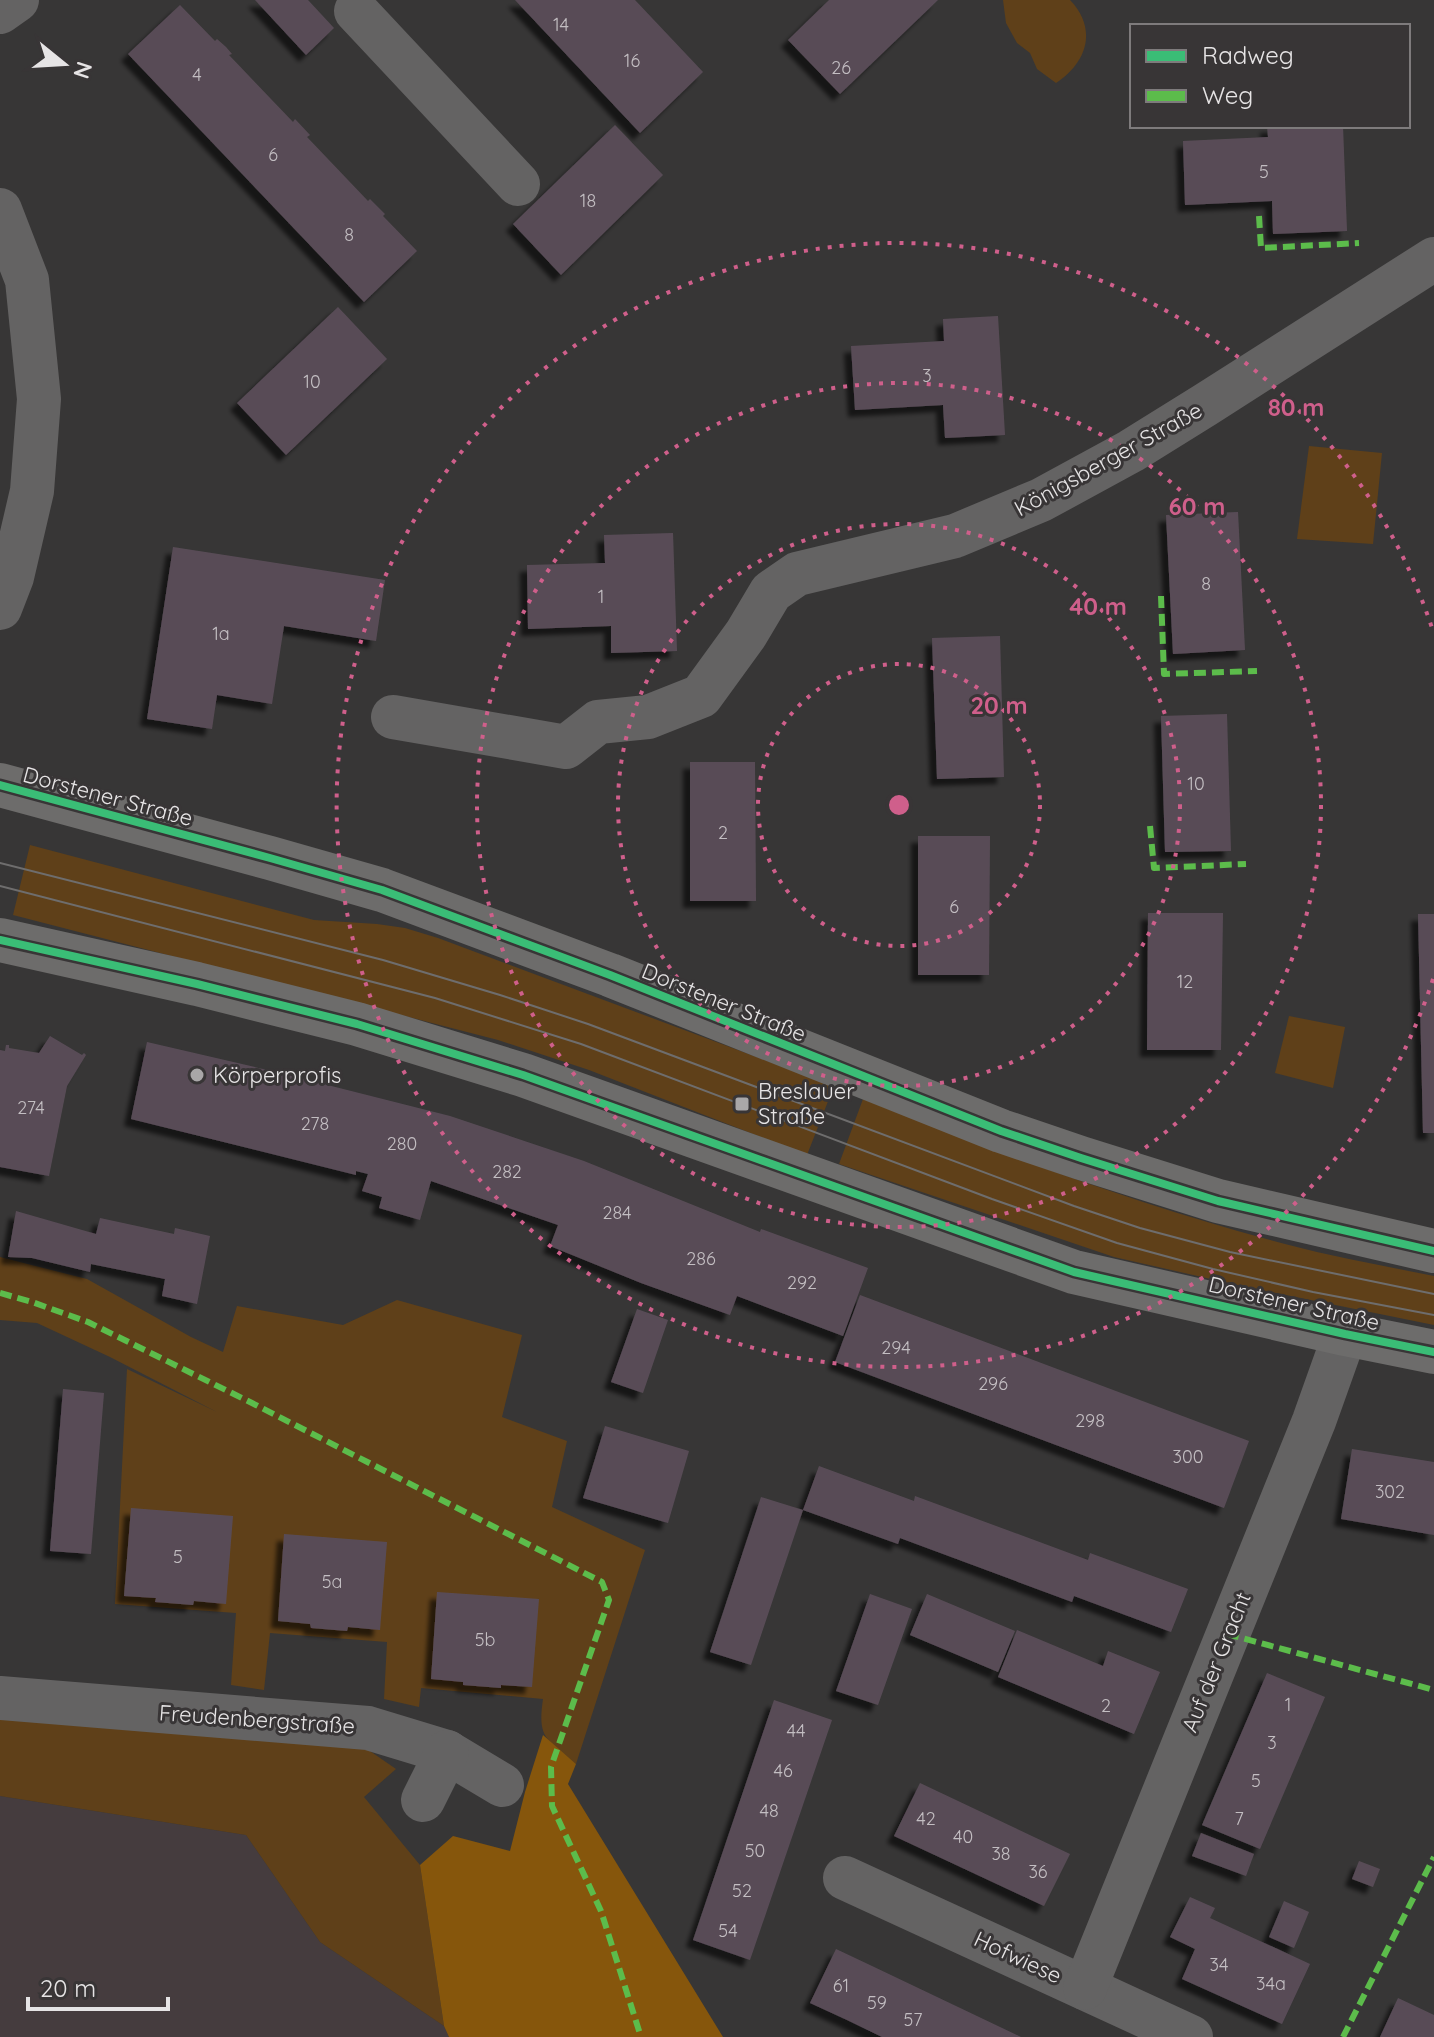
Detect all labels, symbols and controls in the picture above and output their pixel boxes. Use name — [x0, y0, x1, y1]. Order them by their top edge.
house number: 14 — [553, 13, 569, 36]
north arrow — [24, 24, 104, 104]
legend — [1130, 24, 1410, 128]
text: Radweg — [1202, 40, 1294, 70]
house number: 16 — [624, 49, 640, 72]
house number: 26 — [831, 56, 851, 79]
text: N — [67, 58, 99, 82]
house number: 4 — [192, 63, 202, 86]
text: Weg — [1202, 80, 1253, 110]
house number: 6 — [268, 143, 278, 166]
house number: 5 — [1259, 160, 1269, 183]
house number: 18 — [580, 189, 596, 212]
house number: 8 — [344, 223, 354, 246]
house number: 3 — [922, 364, 932, 387]
house number: 10 — [303, 370, 321, 393]
text: 80 m — [1268, 392, 1324, 422]
street label: Königsberger Straße — [1009, 396, 1207, 522]
text: 60 m — [1169, 491, 1225, 521]
house number: 8 — [1201, 572, 1211, 595]
house number: 1 — [598, 585, 604, 608]
text: 40 m — [1069, 591, 1127, 621]
house number: 1a — [212, 622, 230, 645]
text: 20 m — [970, 690, 1028, 720]
street label: Dorstener Straße — [20, 760, 196, 832]
house number: 10 — [1187, 772, 1205, 795]
centre of rings — [885, 791, 913, 819]
house number: 2 — [718, 821, 728, 844]
house number: 6 — [949, 895, 959, 918]
street label: Dorstener Straße — [638, 956, 810, 1048]
house number: 12 — [1177, 970, 1193, 993]
place label: Körperprofis — [213, 1061, 341, 1089]
marker: Körperprofis — [188, 1066, 206, 1084]
place label: Breslauer Straße — [758, 1077, 855, 1130]
marker: Breslauer Straße — [733, 1095, 751, 1113]
house number: 274 — [17, 1096, 45, 1119]
house number: 278 — [301, 1112, 329, 1135]
house number: 280 — [387, 1132, 417, 1155]
house number: 282 — [492, 1160, 522, 1183]
house number: 284 — [602, 1201, 632, 1224]
house number: 286 — [686, 1247, 716, 1270]
street label: Dorstener Straße — [1206, 1270, 1382, 1336]
house number: 292 — [787, 1271, 817, 1294]
house number: 294 — [881, 1336, 911, 1359]
house number: 296 — [978, 1372, 1008, 1395]
house number: 298 — [1075, 1409, 1105, 1432]
house number: 300 — [1173, 1445, 1203, 1468]
house number: 302 — [1375, 1480, 1405, 1503]
house number: 5 — [173, 1545, 183, 1568]
house number: 5a — [322, 1570, 342, 1593]
street label: Auf der Gracht — [1175, 1588, 1257, 1736]
house number: 5b — [475, 1628, 495, 1651]
house number: 1 — [1285, 1693, 1291, 1716]
house number: 2 — [1101, 1694, 1111, 1717]
street label: Freudenbergstraße — [158, 1698, 356, 1740]
house number: 44 — [787, 1719, 805, 1742]
house number: 3 — [1267, 1731, 1277, 1754]
house number: 46 — [773, 1759, 793, 1782]
house number: 5 — [1251, 1769, 1261, 1792]
house number: 48 — [759, 1799, 779, 1822]
house number: 42 — [916, 1807, 936, 1830]
house number: 7 — [1234, 1807, 1244, 1830]
house number: 40 — [953, 1825, 973, 1848]
house number: 50 — [745, 1839, 765, 1862]
house number: 38 — [991, 1842, 1011, 1865]
house number: 36 — [1028, 1860, 1048, 1883]
house number: 52 — [732, 1879, 752, 1902]
house number: 54 — [718, 1919, 738, 1942]
street label: Hofwiese — [970, 1925, 1066, 1989]
house number: 34 — [1210, 1953, 1228, 1976]
scale bar — [28, 1961, 168, 2011]
house number: 34a — [1256, 1972, 1286, 1995]
text: 20 m — [40, 1973, 96, 2003]
house number: 61 — [833, 1974, 849, 1997]
house number: 59 — [867, 1991, 887, 2014]
house number: 57 — [903, 2008, 923, 2031]

